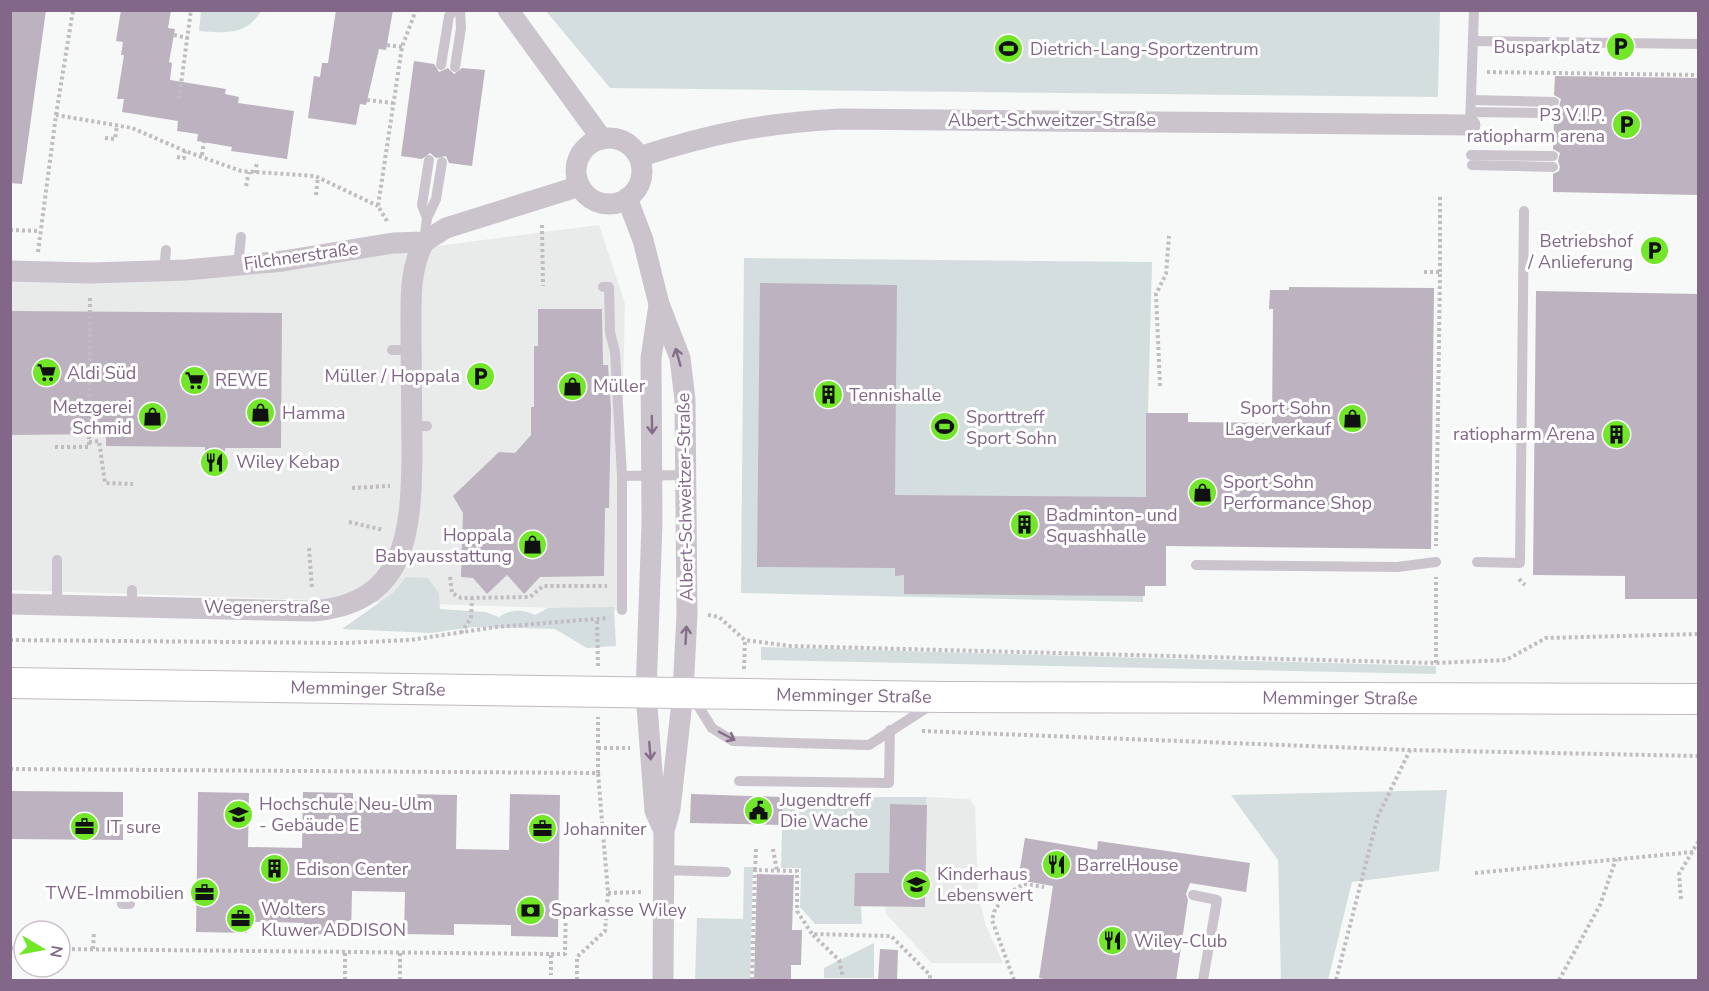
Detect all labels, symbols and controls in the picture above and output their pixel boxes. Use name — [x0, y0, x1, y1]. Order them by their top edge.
parking icon: Busparkplatz — [1605, 31, 1637, 63]
sports icon: Dietrich-Lang-Sportzentrum — [993, 33, 1025, 65]
place label: Busparkplatz — [1494, 35, 1600, 59]
place label: Dietrich-Lang-Sportzentrum — [1030, 37, 1259, 61]
place label: P3 V.I.P. ratiopharm arena — [1467, 103, 1605, 148]
street label: Albert-Schweitzer-Straße — [948, 108, 1156, 132]
parking icon: P3 V.I.P. ratiopharm arena — [1610, 109, 1642, 141]
place label: Betriebshof / Anlieferung — [1527, 229, 1634, 274]
parking icon: Betriebshof / Anlieferung — [1638, 235, 1670, 267]
street label: Filchnerstraße — [242, 236, 360, 276]
one-way arrow — [672, 348, 683, 367]
supermarket icon: Aldi Süd — [30, 357, 62, 389]
parking icon: Müller / Hoppala — [465, 360, 497, 392]
place label: Aldi Süd — [67, 361, 136, 385]
supermarket icon: REWE — [178, 364, 210, 396]
place label: Müller / Hoppala — [324, 364, 460, 388]
place label: REWE — [215, 368, 268, 392]
shop icon: Müller — [556, 370, 588, 402]
place label: Müller — [593, 374, 646, 398]
building icon: Tennishalle — [812, 379, 844, 411]
place label: Tennishalle — [849, 383, 941, 407]
street label: Albert-Schweitzer-Straße — [671, 393, 699, 601]
place label: Metzgerei Schmid — [52, 395, 132, 440]
place label: Sport Sohn Lagerverkauf — [1225, 396, 1332, 441]
shop icon: Hamma — [245, 397, 277, 429]
shop icon: Metzgerei Schmid — [137, 401, 169, 433]
place label: Hamma — [282, 401, 346, 425]
shop icon: Sport Sohn Lagerverkauf — [1336, 402, 1368, 434]
place label: Sporttreff Sport Sohn — [966, 405, 1057, 450]
sports icon: Sporttreff Sport Sohn — [929, 411, 961, 443]
one-way arrow — [646, 415, 657, 435]
building icon: ratiopharm Arena — [1600, 418, 1632, 450]
place label: ratiopharm Arena — [1453, 422, 1595, 446]
restaurant icon: Wiley Kebap — [199, 446, 231, 478]
place label: Wiley Kebap — [236, 450, 340, 474]
place label: Sport Sohn Performance Shop — [1223, 470, 1372, 515]
shop icon: Sport Sohn Performance Shop — [1186, 476, 1218, 508]
place label: Badminton- und Squashhalle — [1046, 503, 1178, 548]
building icon: Badminton- und Squashhalle — [1009, 509, 1041, 541]
place label: Hoppala Babyausstattung — [375, 523, 512, 568]
shop icon: Hoppala Babyausstattung — [517, 529, 549, 561]
street label: Wegenerstraße — [204, 595, 330, 619]
one-way arrow — [681, 626, 692, 645]
street label: Memminger Straße — [290, 675, 446, 702]
street label: Memminger Straße — [776, 682, 932, 709]
street label: Memminger Straße — [1262, 686, 1418, 710]
one-way arrow — [718, 731, 736, 743]
one-way arrow — [644, 741, 655, 761]
place label: Jugendtreff Die Wache — [779, 788, 872, 833]
place label: Hochschule Neu-Ulm - Gebäude E — [259, 792, 432, 837]
public building icon: Jugendtreff Die Wache — [743, 794, 775, 826]
school or university icon: Hochschule Neu-Ulm - Gebäude E — [222, 798, 254, 830]
office icon: IT sure — [69, 811, 101, 843]
office icon: Johanniter — [527, 813, 559, 845]
place label: IT sure — [106, 815, 161, 839]
place label: Johanniter — [563, 817, 647, 841]
restaurant icon: BarrelHouse — [1040, 849, 1072, 881]
building icon: Edison Center — [259, 853, 291, 885]
place label: BarrelHouse — [1077, 853, 1178, 877]
place label: Edison Center — [296, 857, 409, 881]
place label: Kinderhaus Lebenswert — [937, 862, 1034, 907]
school or university icon: Kinderhaus Lebenswert — [900, 868, 932, 900]
office icon: TWE-Immobilien — [189, 877, 221, 909]
place label: TWE-Immobilien — [46, 881, 184, 905]
bank icon: Sparkasse Wiley — [514, 894, 546, 926]
place label: Wolters Kluwer ADDISON — [261, 897, 406, 942]
place label: Sparkasse Wiley — [551, 898, 687, 922]
office icon: Wolters Kluwer ADDISON — [224, 903, 256, 935]
north arrow — [12, 919, 72, 979]
restaurant icon: Wiley-Club — [1097, 925, 1129, 957]
place label: Wiley-Club — [1134, 929, 1227, 953]
text: N — [44, 944, 68, 959]

